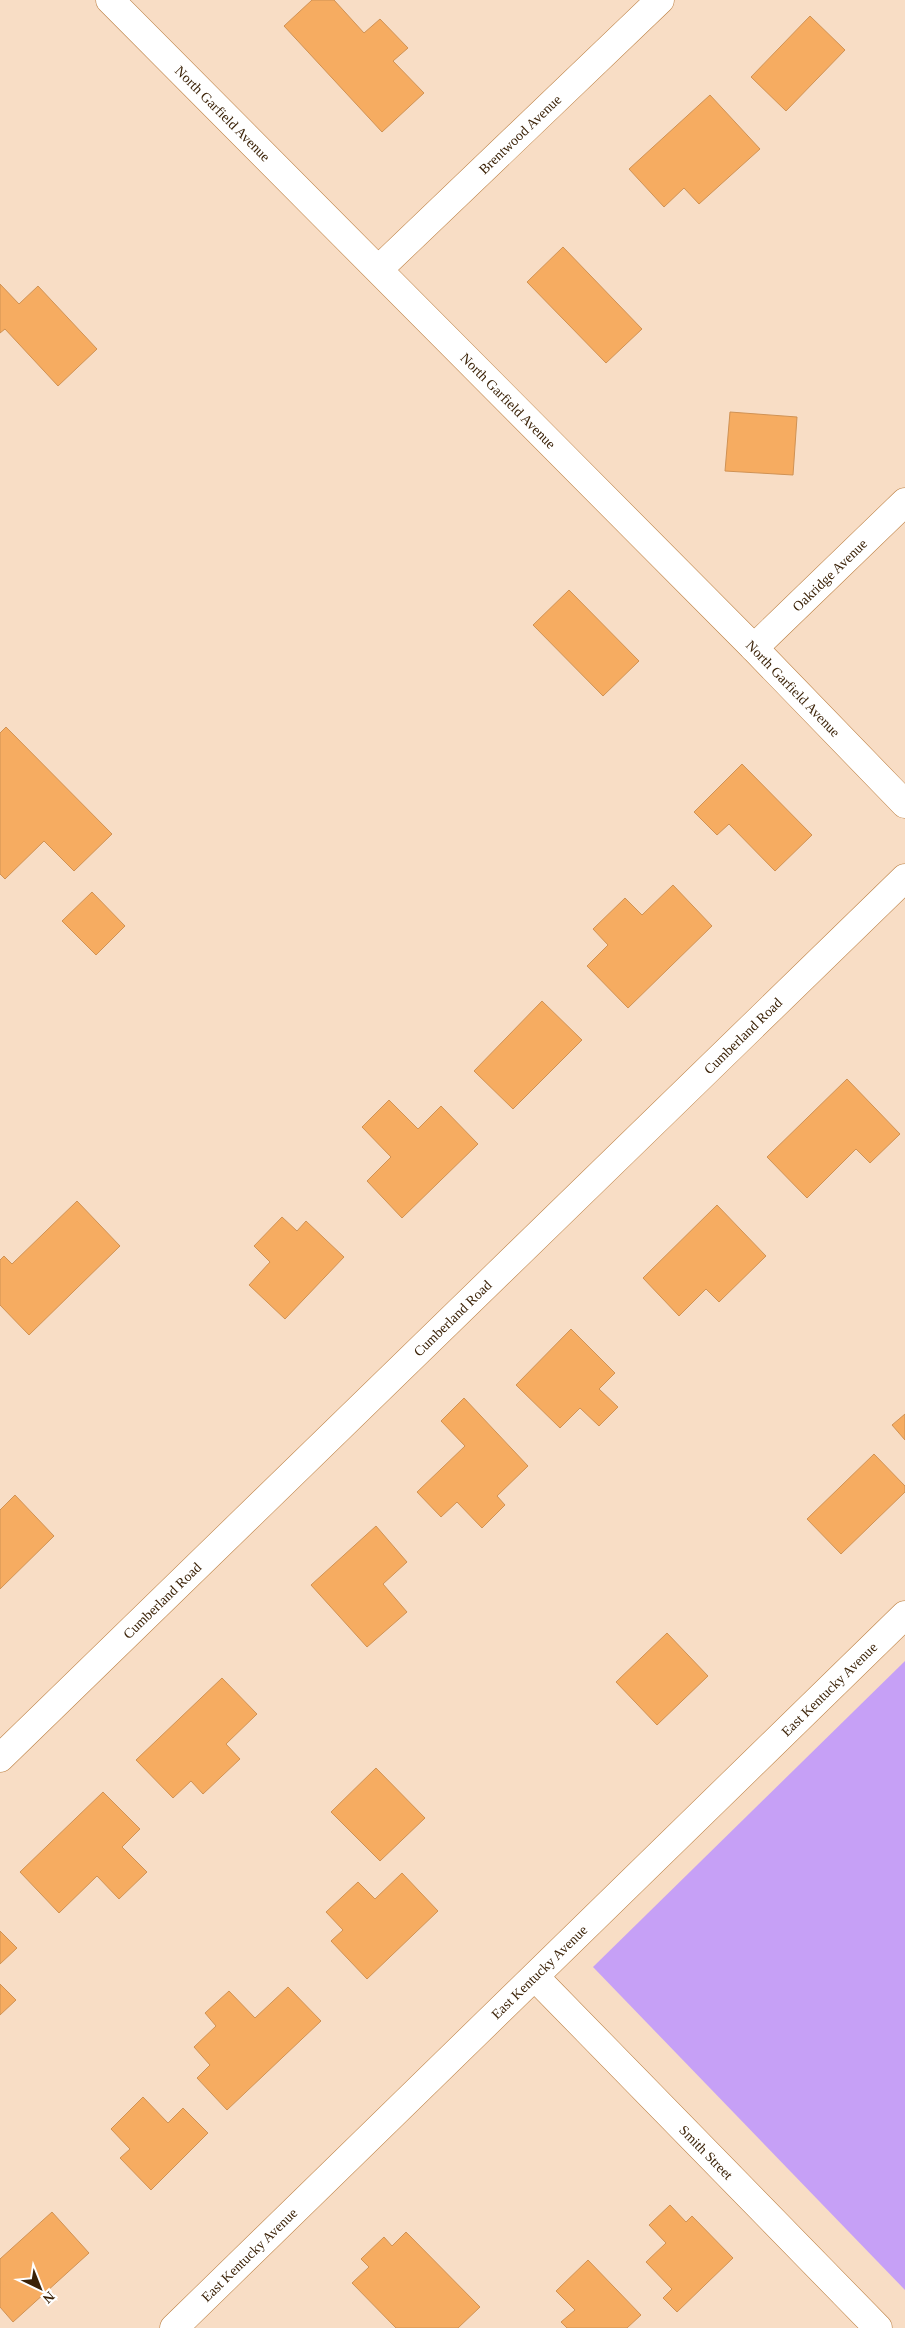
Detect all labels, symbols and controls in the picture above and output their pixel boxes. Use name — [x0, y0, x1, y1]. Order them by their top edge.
street label: North Garfield Avenue — [172, 63, 273, 164]
street label: Brentwood Avenue — [476, 92, 564, 177]
street label: North Garfield Avenue — [458, 350, 559, 451]
street label: Oakridge Avenue — [789, 536, 870, 614]
street label: North Garfield Avenue — [743, 637, 843, 740]
street label: Cumberland Road — [701, 995, 785, 1077]
street label: Cumberland Road — [410, 1277, 494, 1359]
street label: Cumberland Road — [120, 1559, 204, 1641]
street label: East Kentucky Avenue — [778, 1639, 880, 1739]
street label: East Kentucky Avenue — [488, 1922, 590, 2022]
street label: Smith Street — [677, 2122, 736, 2182]
street label: East Kentucky Avenue — [198, 2205, 300, 2305]
north arrow — [15, 2263, 65, 2313]
text: N — [40, 2288, 57, 2306]

